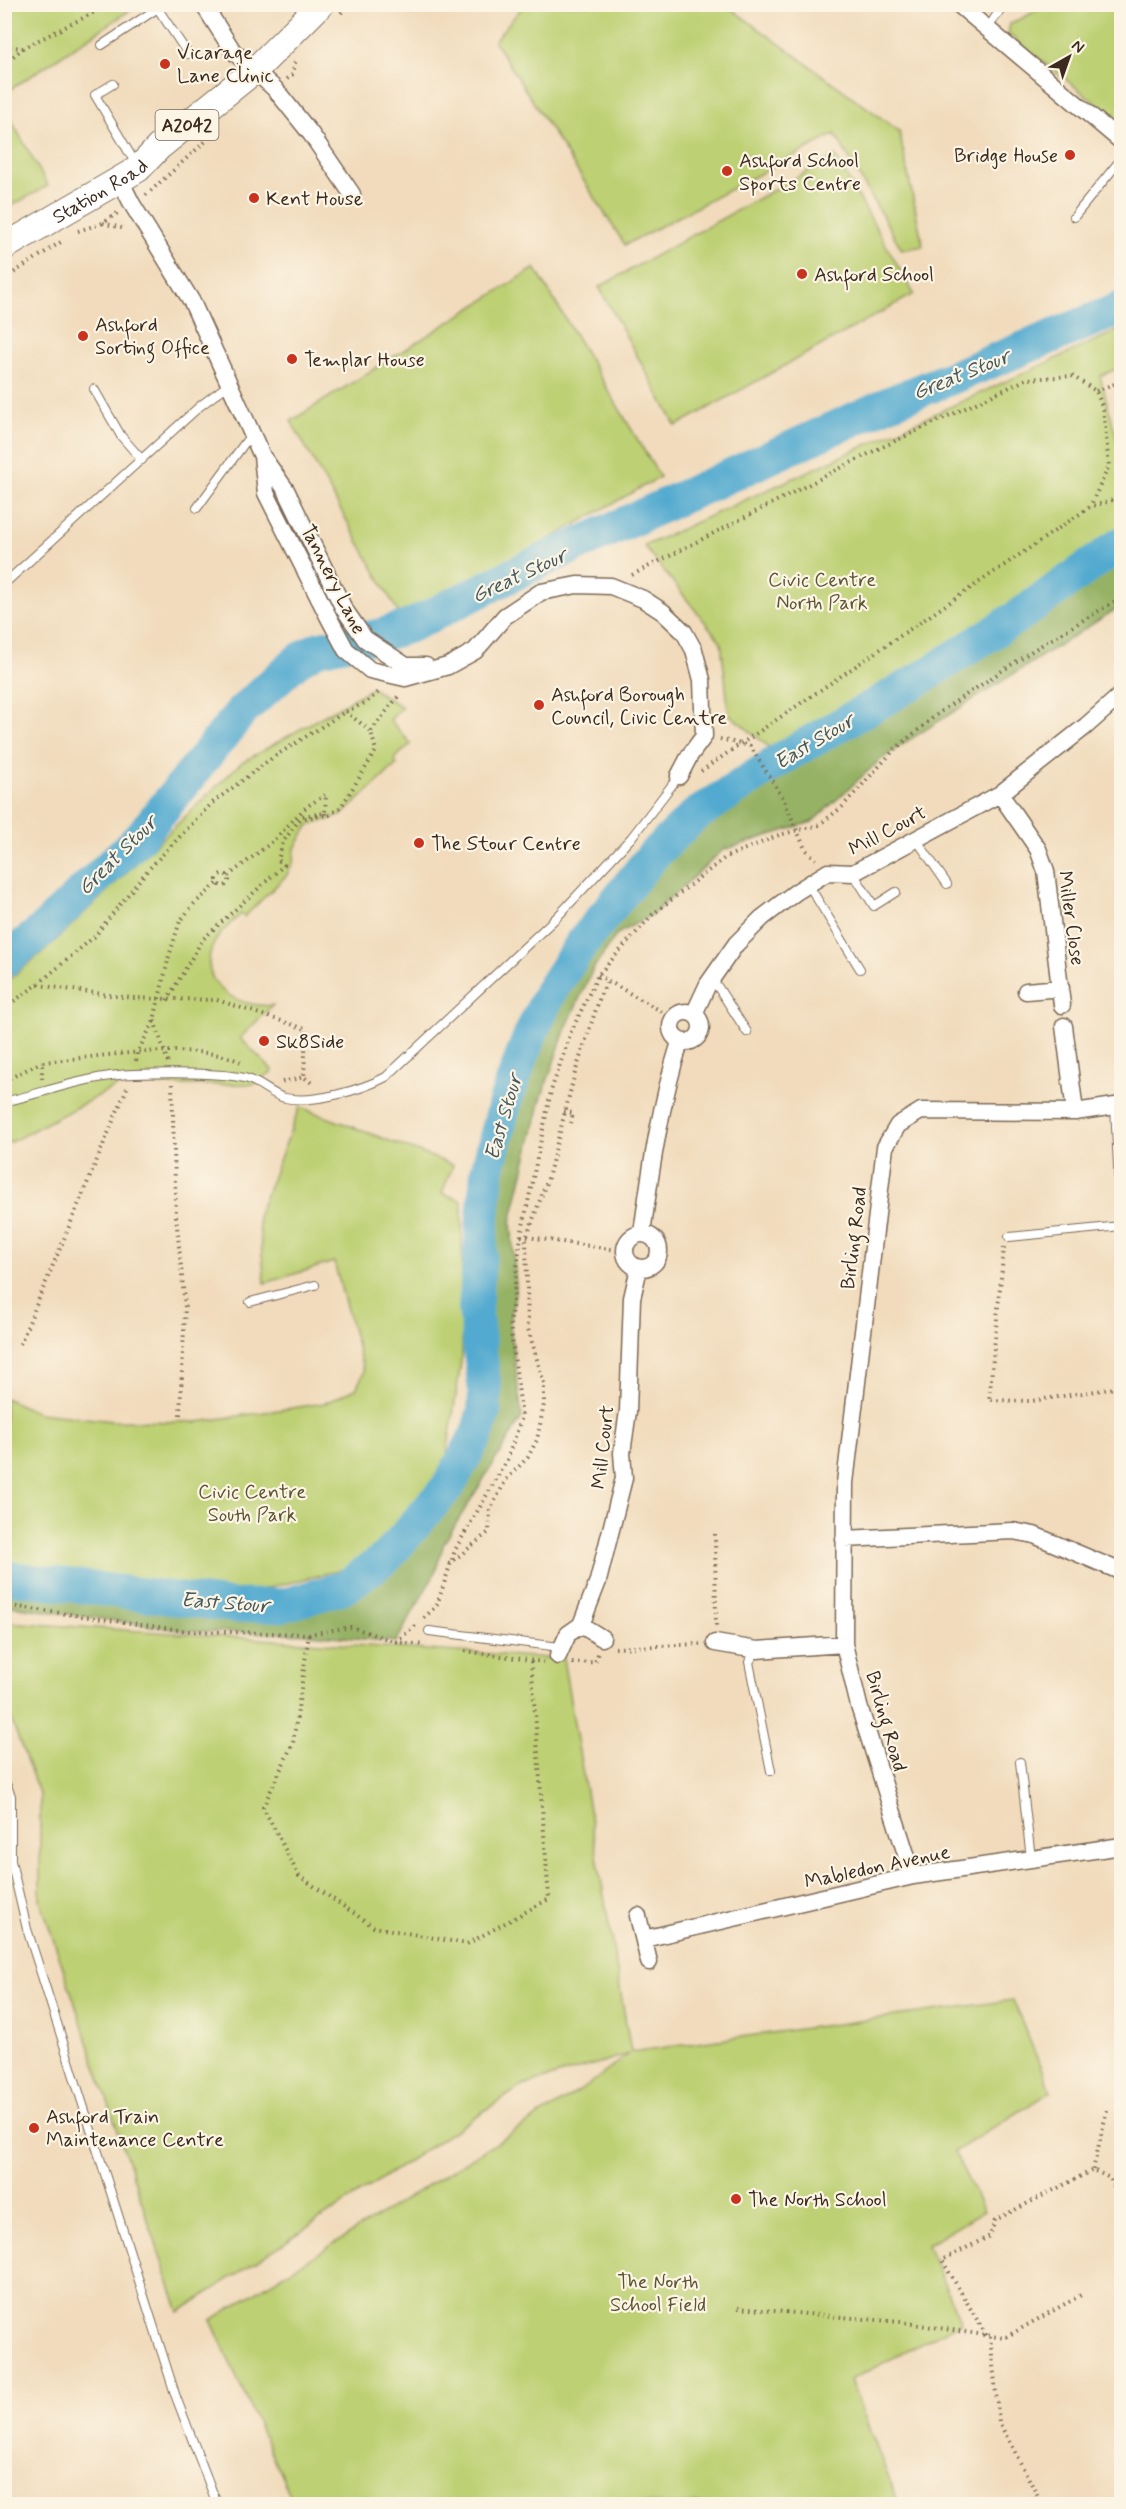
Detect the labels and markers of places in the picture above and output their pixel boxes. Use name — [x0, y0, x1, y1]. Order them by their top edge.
place label: Vicarage Lane Clinic — [177, 40, 274, 90]
marker: Vicarage Lane Clinic — [158, 57, 172, 71]
place label: Bridge House — [954, 143, 1058, 170]
place label: Ashford School Sports Centre — [739, 148, 861, 198]
marker: Bridge House — [1063, 148, 1077, 162]
marker: Ashford School Sports Centre — [720, 164, 734, 178]
place label: Kent House — [266, 186, 363, 213]
marker: Kent House — [247, 191, 261, 205]
place label: Ashford School — [814, 262, 934, 291]
marker: Ashford School — [795, 267, 809, 281]
place label: Ashford Sorting Office — [95, 312, 210, 364]
marker: Ashford Sorting Office — [76, 329, 90, 343]
place label: Templar House — [304, 347, 425, 374]
marker: Templar House — [285, 352, 299, 366]
place label: Ashford Borough Council, Civic Centre — [551, 682, 727, 732]
marker: Ashford Borough Council, Civic Centre — [532, 698, 546, 712]
place label: The Stour Centre — [431, 831, 581, 858]
marker: The Stour Centre — [412, 836, 426, 850]
place label: Sk8Side — [276, 1029, 344, 1056]
marker: Sk8Side — [257, 1034, 271, 1048]
place label: Ashford Train Maintenance Centre — [46, 2104, 224, 2154]
marker: Ashford Train Maintenance Centre — [27, 2121, 41, 2135]
place label: The North School — [748, 2187, 887, 2214]
marker: The North School — [729, 2192, 743, 2206]

